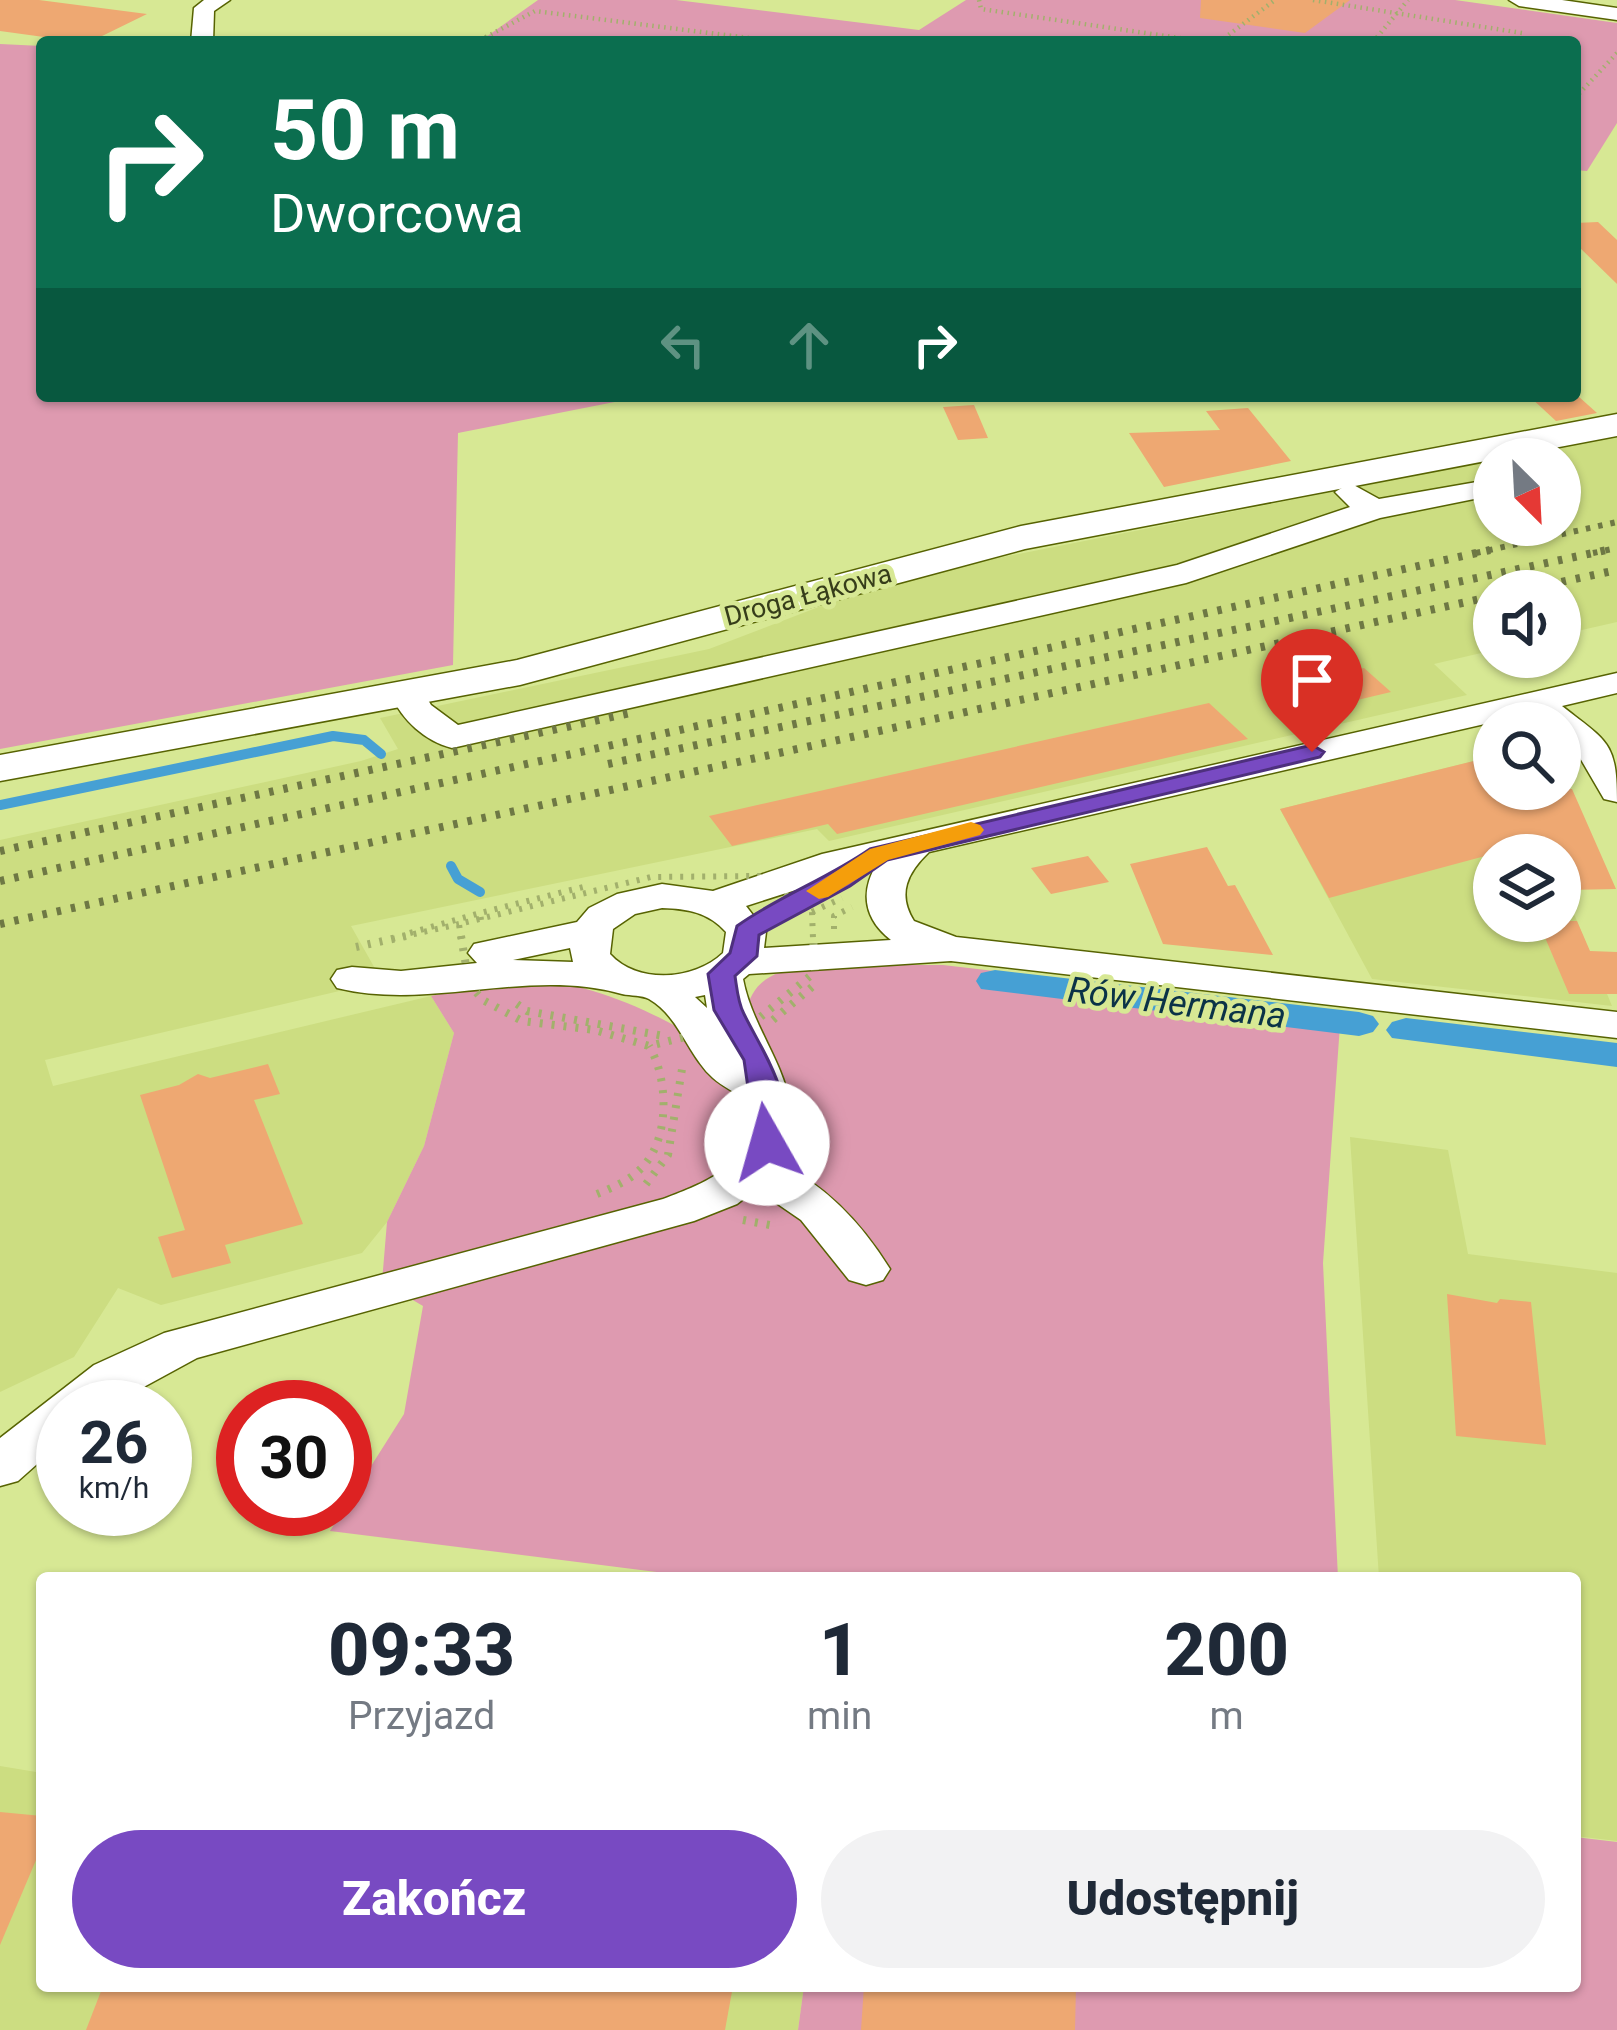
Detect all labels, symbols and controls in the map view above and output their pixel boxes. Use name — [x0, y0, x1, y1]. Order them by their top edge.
text: 50 m — [270, 81, 460, 180]
icon: right — [72, 84, 228, 240]
text: Dworcowa — [270, 182, 524, 245]
icon: left — [650, 312, 716, 378]
icon: ahead — [776, 312, 842, 378]
icon: right — [902, 312, 968, 378]
north arrow — [1473, 438, 1581, 546]
map controls — [1473, 438, 1581, 942]
street label: Droga Łąkowa — [721, 557, 895, 633]
button: sound — [1473, 570, 1581, 678]
pin — [1261, 629, 1363, 752]
icon: arrive — [1279, 647, 1345, 713]
button: search — [1473, 702, 1581, 810]
button: layers — [1473, 834, 1581, 942]
water label: Rów Hermana — [1065, 969, 1288, 1037]
position arrow — [704, 1080, 830, 1206]
speed limit sign: 30 — [216, 1380, 372, 1536]
text: 26 — [80, 1407, 148, 1478]
text: km/h — [79, 1470, 149, 1505]
text: 09:33 — [328, 1608, 515, 1693]
text: 1 — [819, 1608, 860, 1693]
text: 200 — [1164, 1608, 1289, 1693]
text: Przyjazd — [348, 1693, 495, 1739]
text: min — [807, 1693, 872, 1739]
text: m — [1210, 1693, 1244, 1739]
button: Zakończ — [72, 1830, 797, 1968]
button: Udostępnij — [821, 1830, 1545, 1968]

